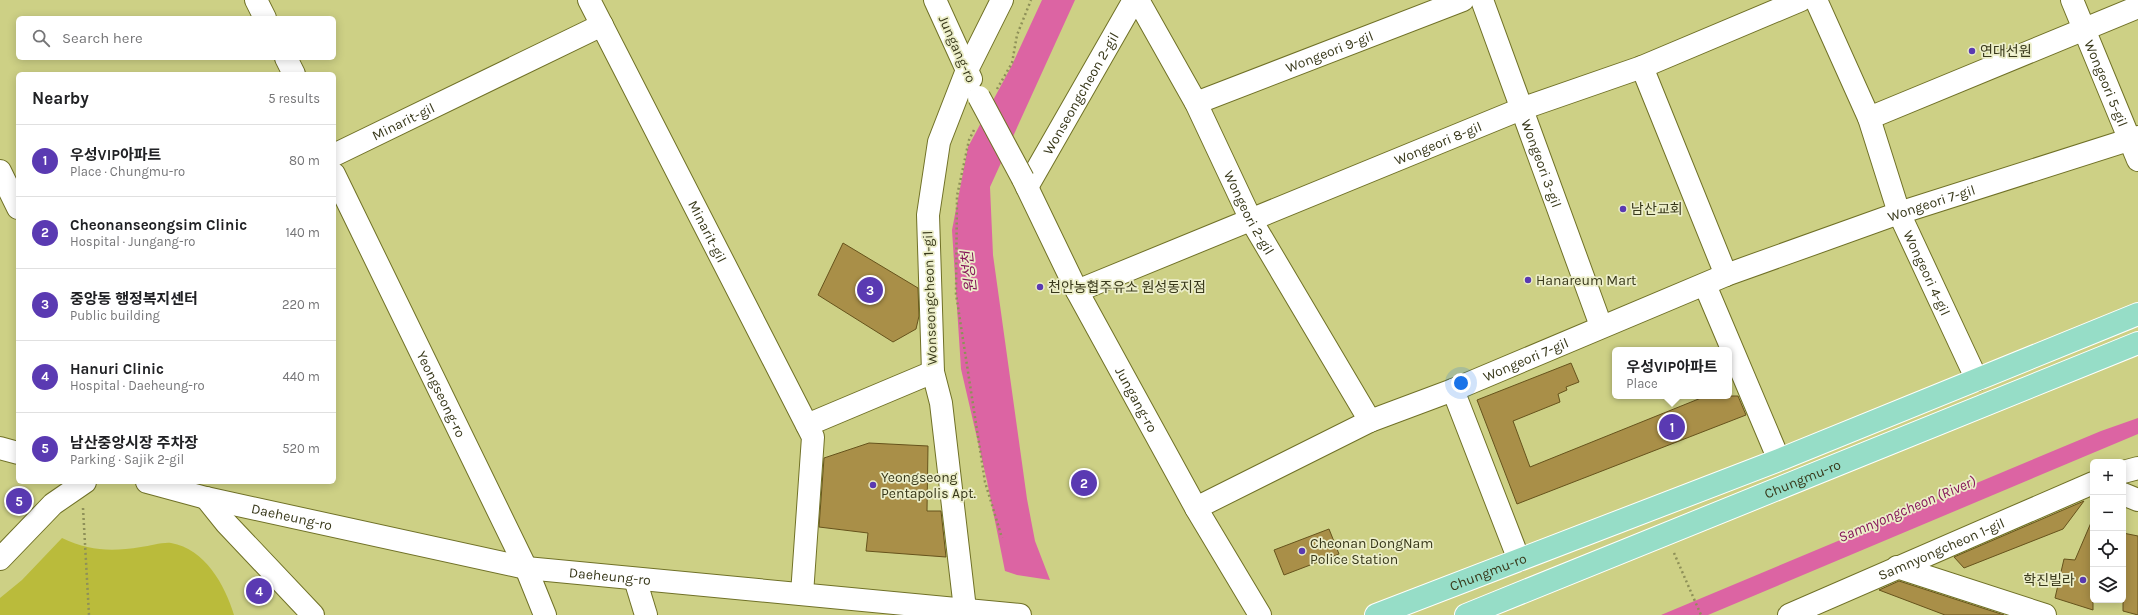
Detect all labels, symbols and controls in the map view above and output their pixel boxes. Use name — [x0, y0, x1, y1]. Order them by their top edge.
street label: Jungang-ro — [935, 13, 979, 85]
search box — [16, 16, 336, 60]
icon: search — [30, 27, 52, 49]
street label: Wongeori 9-gil — [1283, 27, 1376, 76]
text: Search here — [62, 29, 143, 47]
street label: Wonseongcheon 2-gil — [1039, 29, 1122, 157]
street label: Wongeori 5-gil — [2081, 37, 2132, 129]
place label: 연대선원 — [1980, 43, 2032, 60]
marker: 연대선원 — [1967, 46, 1977, 56]
text: Nearby — [32, 88, 89, 108]
text: 5 results — [268, 91, 320, 106]
street label: Minarit-gil — [369, 99, 437, 144]
street label: Wongeori 3-gil — [1518, 117, 1566, 210]
street label: Wongeori 8-gil — [1392, 118, 1484, 169]
text: 우성VIP아파트 — [70, 146, 161, 164]
text: 1 — [43, 153, 47, 168]
text: 80 m — [289, 153, 320, 168]
text: Place · Chungmu-ro — [70, 164, 185, 179]
street label: Wongeori 2-gil — [1220, 168, 1278, 258]
street label: Wongeori 7-gil — [1885, 181, 1977, 225]
street label: Minarit-gil — [685, 197, 731, 265]
place label: 남산교회 — [1631, 201, 1683, 218]
marker: 남산교회 — [1618, 204, 1628, 214]
text: Cheonanseongsim Clinic — [70, 216, 247, 234]
text: 2 — [41, 225, 49, 240]
text: 140 m — [285, 225, 320, 240]
street label: Wongeori 4-gil — [1900, 227, 1954, 318]
street label: Wonseongcheon 1-gil — [919, 230, 941, 366]
text: Hospital · Jungang-ro — [70, 234, 195, 249]
water label: 원성천 — [958, 248, 980, 294]
place label: Hanareum Mart — [1536, 272, 1636, 289]
pin: 3 — [857, 275, 883, 305]
marker: Hanareum Mart — [1523, 275, 1533, 285]
place label: 천안농협주유소 원성동지점 — [1048, 279, 1206, 296]
marker: 천안농협주유소 원성동지점 — [1035, 282, 1045, 292]
text: 중앙동 행정복지센터 — [70, 290, 198, 308]
text: 3 — [41, 297, 49, 312]
text: 220 m — [282, 297, 320, 312]
text: Public building — [70, 308, 160, 323]
street label: Wongeori 7-gil — [1480, 334, 1571, 385]
popup — [1612, 347, 1732, 399]
street label: Yeongseong-ro — [413, 348, 470, 440]
text: 우성VIP아파트 — [1626, 358, 1718, 376]
text: Hanuri Clinic — [70, 360, 164, 378]
street label: Jungang-ro — [1112, 364, 1161, 435]
text: 4 — [41, 369, 49, 384]
text: 440 m — [283, 369, 320, 384]
your location — [1451, 373, 1471, 393]
text: Place — [1626, 376, 1658, 391]
text: Hospital · Daeheung-ro — [70, 378, 205, 393]
pin: 1 — [1659, 412, 1685, 442]
text: 남산중앙시장 주차장 — [70, 434, 198, 452]
text: 5 — [41, 441, 49, 456]
text: 520 m — [282, 441, 320, 456]
text: Parking · Sajik 2-gil — [70, 452, 184, 467]
street label: Chungmu-ro — [1762, 456, 1843, 502]
map controls — [2090, 459, 2126, 603]
button: + — [2090, 459, 2126, 495]
pin: 2 — [1071, 468, 1097, 498]
place label: Yeongseong Pentapolis Apt. — [881, 469, 976, 502]
water label: Samnyongcheon (River) — [1835, 472, 1979, 546]
marker: Yeongseong Pentapolis Apt. — [868, 480, 878, 490]
pin: 5 — [6, 486, 32, 516]
button: − — [2090, 495, 2126, 531]
street label: Daeheung-ro — [250, 500, 334, 534]
street label: Samnyongcheon 1-gil — [1875, 514, 2007, 584]
button: locate — [2090, 531, 2126, 567]
place label: Cheonan DongNam Police Station — [1310, 535, 1433, 568]
marker: Cheonan DongNam Police Station — [1297, 546, 1307, 556]
street label: Chungmu-ro — [1447, 549, 1529, 594]
street label: Daeheung-ro — [568, 564, 652, 588]
button: layers — [2090, 567, 2126, 603]
place label: 학진빌라 — [2023, 572, 2075, 589]
marker: 학진빌라 — [2078, 575, 2088, 585]
pin: 4 — [246, 576, 272, 606]

